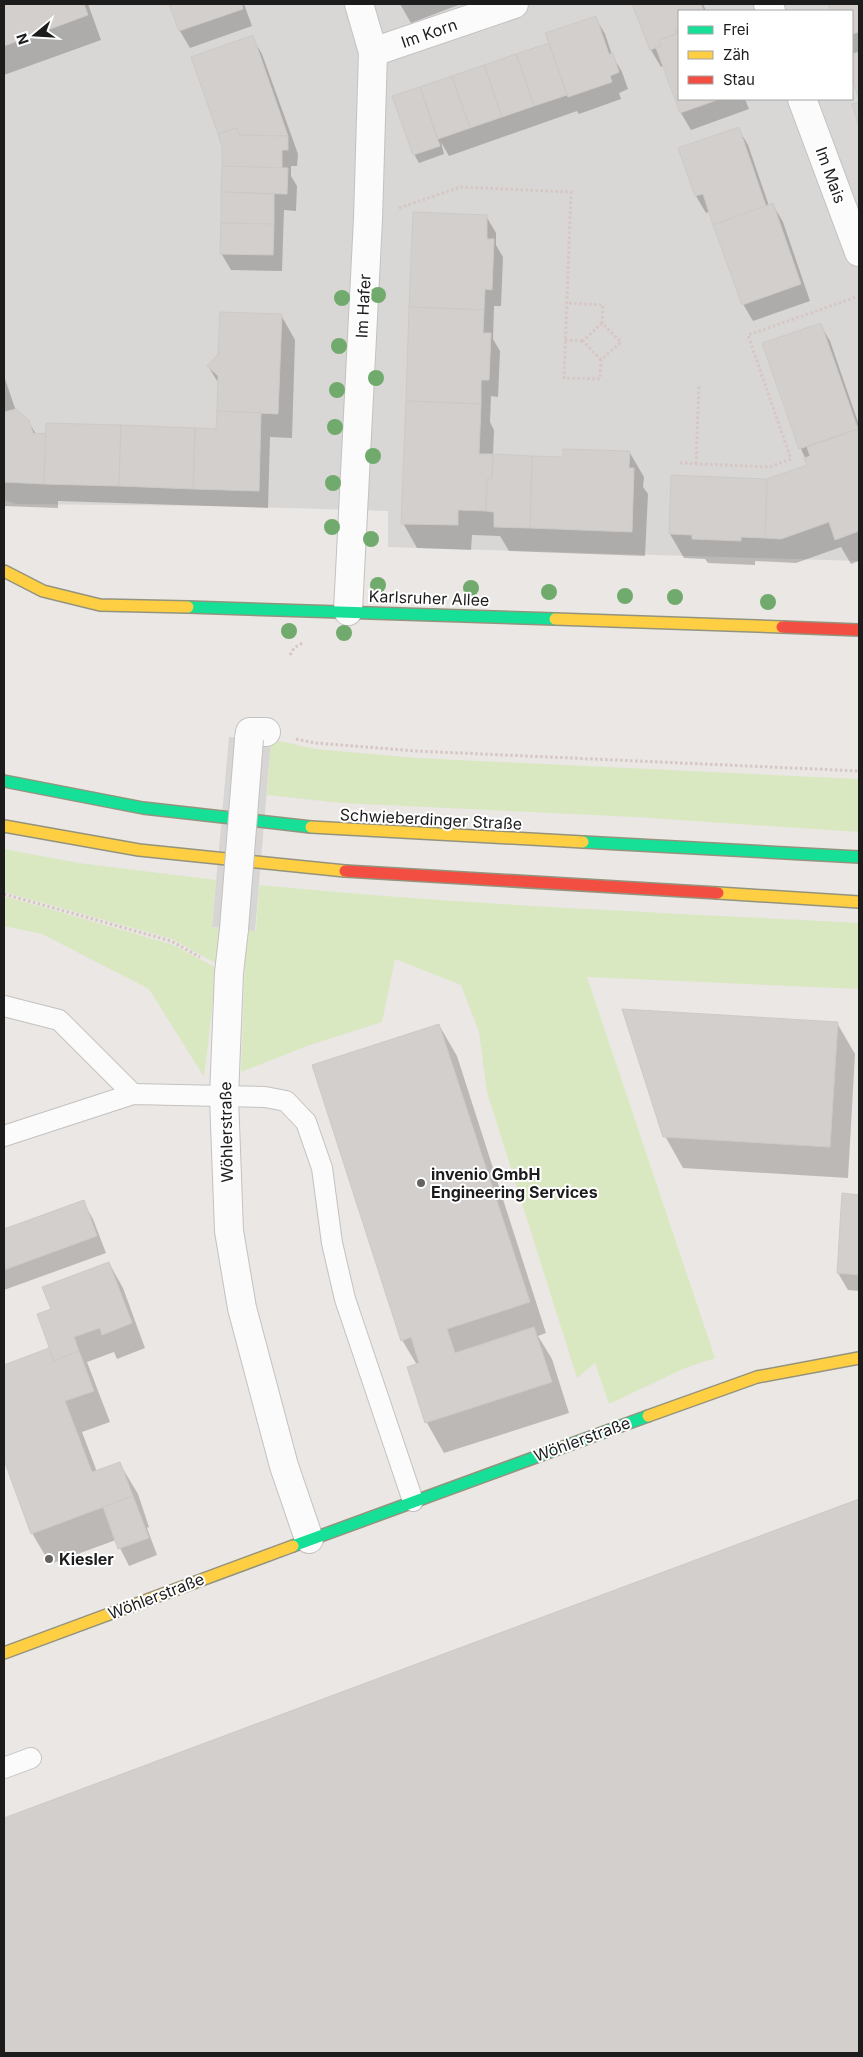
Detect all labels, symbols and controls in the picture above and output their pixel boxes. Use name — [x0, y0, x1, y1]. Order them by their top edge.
north arrow — [10, 10, 60, 60]
legend — [678, 10, 853, 100]
street label: Im Korn — [398, 14, 460, 52]
text: Frei — [723, 20, 749, 39]
text: N — [12, 31, 32, 47]
text: Zäh — [723, 45, 750, 64]
text: Stau — [723, 70, 755, 89]
street label: Im Mais — [812, 144, 850, 206]
street label: Im Hafer — [351, 273, 375, 339]
street label: Karlsruher Allee — [368, 586, 490, 610]
street label: Schwieberdinger Straße — [339, 804, 523, 834]
street label: Wöhlerstraße — [215, 1081, 237, 1183]
place label: invenio GmbH Engineering Services — [431, 1164, 598, 1202]
marker: invenio GmbH Engineering Services — [415, 1177, 427, 1189]
street label: Wöhlerstraße — [531, 1412, 633, 1466]
place label: Kiesler — [59, 1549, 114, 1569]
marker: Kiesler — [43, 1553, 55, 1565]
street label: Wöhlerstraße — [105, 1569, 207, 1623]

